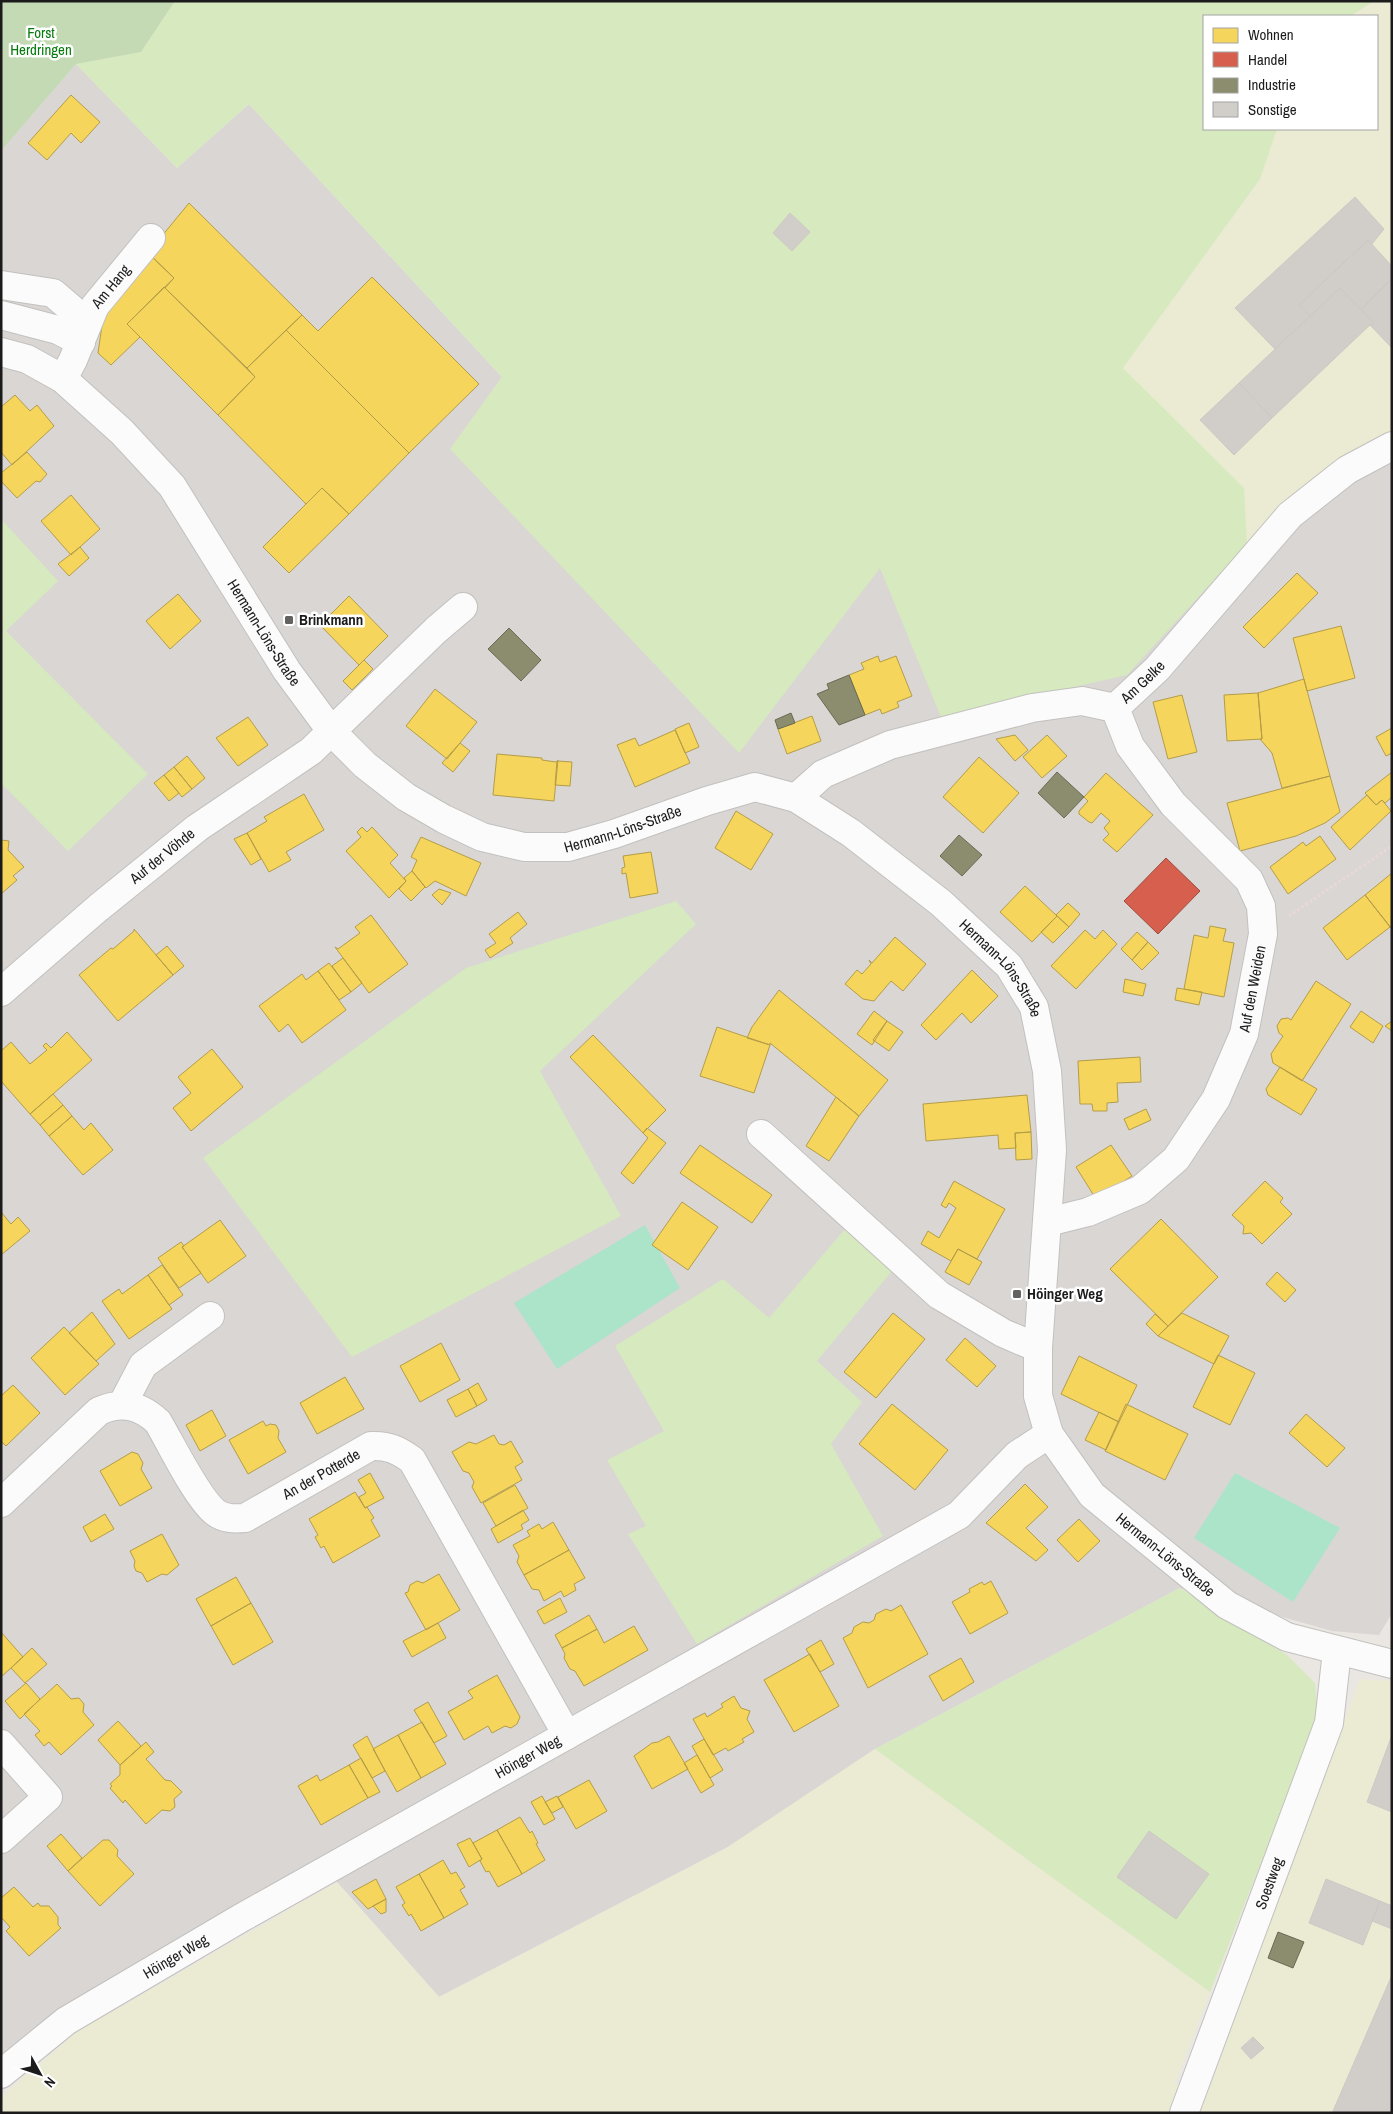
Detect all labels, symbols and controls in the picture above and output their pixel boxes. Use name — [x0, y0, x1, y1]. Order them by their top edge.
legend — [1203, 15, 1378, 130]
park label: Forst Herdringen — [10, 22, 72, 60]
text: Wohnen — [1248, 24, 1294, 45]
text: Handel — [1248, 49, 1287, 70]
text: Industrie — [1248, 74, 1296, 95]
text: Sonstige — [1248, 99, 1297, 120]
street label: Am Hang — [86, 260, 135, 313]
street label: Hermann-Löns-Straße — [223, 575, 306, 690]
place label: Brinkmann — [299, 609, 363, 630]
marker: Brinkmann — [283, 614, 295, 626]
street label: Am Gelke — [1115, 656, 1170, 709]
street label: Hermann-Löns-Straße — [561, 800, 684, 858]
street label: Auf der Vöhde — [124, 823, 199, 889]
street label: Hermann-Löns-Straße — [955, 914, 1047, 1019]
street label: Auf den Weiden — [1233, 944, 1271, 1035]
place label: Höinger Weg — [1027, 1283, 1103, 1304]
marker: Höinger Weg — [1011, 1288, 1023, 1300]
street label: An der Potterde — [278, 1443, 364, 1505]
street label: Hermann-Löns-Straße — [1111, 1508, 1220, 1601]
street label: Höinger Weg — [491, 1730, 565, 1783]
street label: Soestweg — [1250, 1854, 1288, 1912]
street label: Höinger Weg — [139, 1929, 212, 1983]
north arrow — [15, 2049, 65, 2099]
text: N — [40, 2073, 60, 2091]

